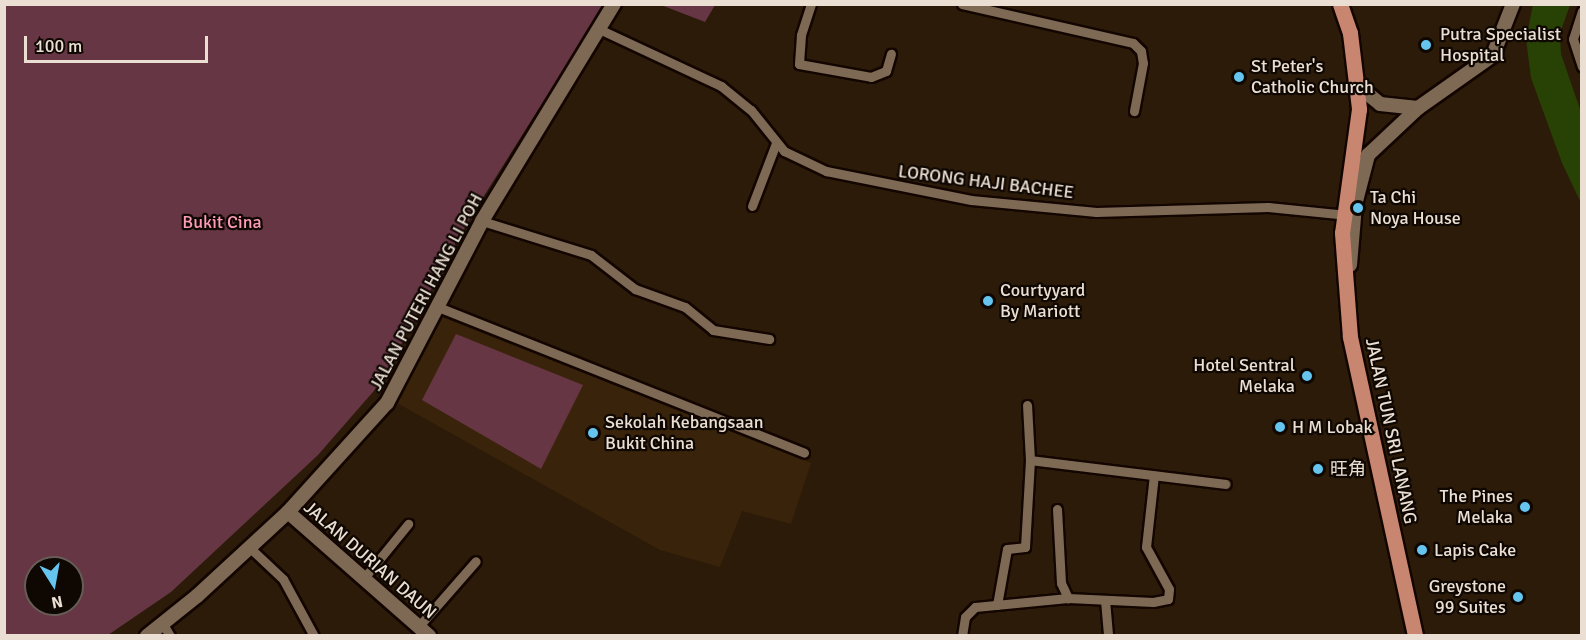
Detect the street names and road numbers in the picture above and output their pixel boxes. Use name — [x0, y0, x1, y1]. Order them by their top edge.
street label: LORONG HAJI BACHEE — [897, 161, 1075, 203]
street label: JALAN PUTERI HANG LI POH — [365, 190, 487, 394]
street label: JALAN TUN SRI LANANG — [1361, 336, 1421, 526]
street label: JALAN DURIAN DAUN — [299, 497, 441, 623]

